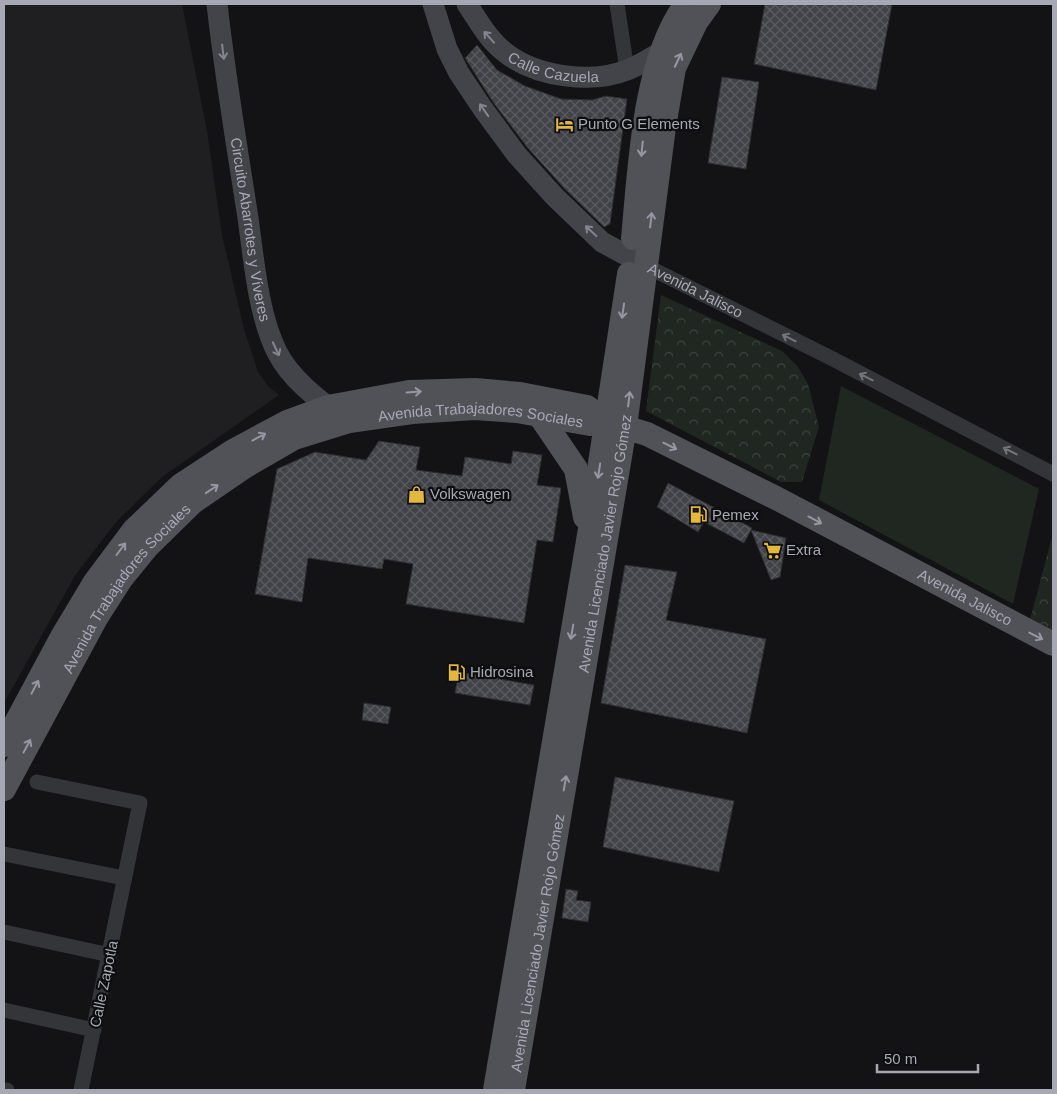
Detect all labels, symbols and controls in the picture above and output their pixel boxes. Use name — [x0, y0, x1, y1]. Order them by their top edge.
one-way arrow — [484, 30, 495, 43]
one-way arrow — [218, 44, 228, 60]
street label: Calle Cazuela — [505, 48, 600, 85]
one-way arrow — [673, 53, 683, 68]
one-way arrow — [479, 103, 489, 117]
hotel icon: Punto G Elements — [554, 114, 574, 134]
place label: Punto G Elements — [578, 115, 700, 132]
street label: Circuito Abarrotes y Víveres — [228, 136, 274, 323]
one-way arrow — [637, 141, 647, 157]
one-way arrow — [647, 212, 657, 228]
one-way arrow — [585, 225, 598, 237]
street label: Avenida Jalisco — [645, 259, 746, 321]
one-way arrow — [618, 302, 628, 318]
one-way arrow — [782, 333, 797, 342]
one-way arrow — [272, 341, 282, 356]
one-way arrow — [859, 371, 874, 381]
one-way arrow — [406, 388, 422, 397]
one-way arrow — [624, 391, 634, 407]
street label: Avenida Trabajadores Sociales — [377, 399, 585, 431]
street label: Avenida Licenciado Javier Rojo Gómez — [575, 414, 635, 674]
one-way arrow — [251, 432, 266, 441]
one-way arrow — [662, 442, 677, 451]
one-way arrow — [1003, 446, 1018, 455]
one-way arrow — [593, 463, 603, 479]
one-way arrow — [204, 484, 218, 494]
shop icon: Volkswagen — [406, 484, 426, 504]
place label: Volkswagen — [430, 485, 510, 502]
street label: Avenida Trabajadores Sociales — [59, 500, 194, 676]
fuel station icon: Pemex — [688, 505, 708, 525]
place label: Pemex — [712, 506, 759, 523]
one-way arrow — [807, 515, 822, 525]
supermarket icon: Extra — [762, 540, 782, 560]
place label: Extra — [786, 541, 822, 558]
one-way arrow — [115, 543, 126, 556]
street label: Avenida Jalisco — [915, 565, 1015, 629]
one-way arrow — [566, 623, 576, 639]
one-way arrow — [1028, 632, 1043, 641]
fuel station icon: Hidrosina — [446, 662, 466, 682]
place label: Hidrosina — [470, 663, 534, 680]
one-way arrow — [31, 680, 40, 695]
one-way arrow — [23, 739, 32, 754]
one-way arrow — [561, 776, 571, 792]
street label: Avenida Licenciado Javier Rojo Gómez — [507, 813, 567, 1073]
street label: Calle Zapotla — [86, 938, 121, 1029]
scale bar — [877, 1042, 978, 1074]
text: 50 m — [884, 1050, 917, 1067]

